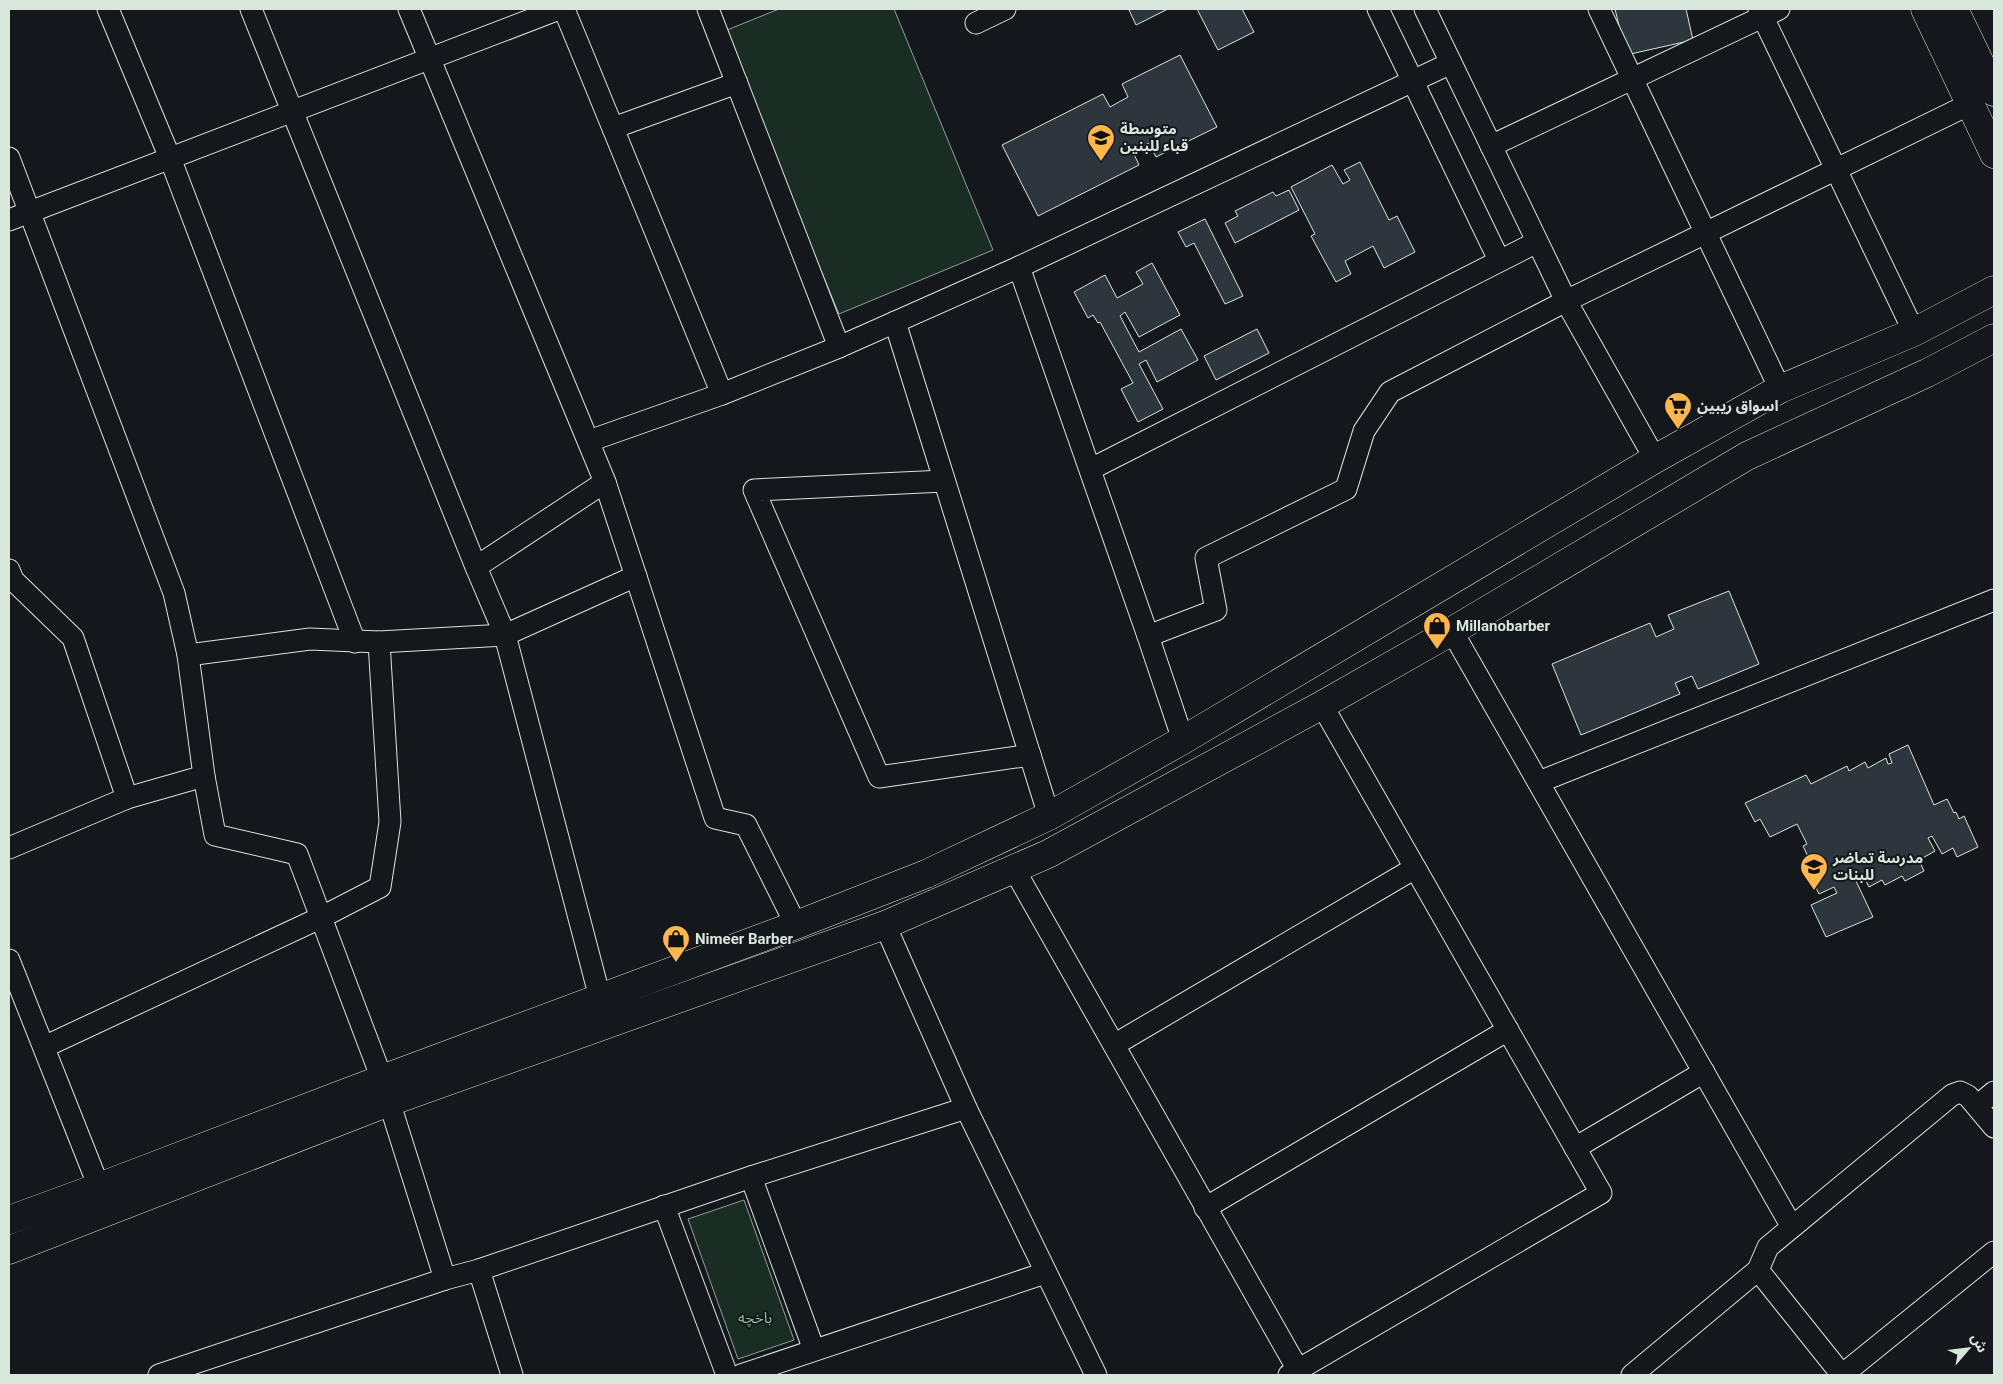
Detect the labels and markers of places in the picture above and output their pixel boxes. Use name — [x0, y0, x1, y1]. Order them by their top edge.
place label: متوسطة قباء للبنين — [1120, 120, 1188, 155]
school or university icon: متوسطة قباء للبنين — [1086, 123, 1116, 162]
supermarket icon: اسواق ريبين — [1663, 391, 1693, 430]
place label: اسواق ريبين — [1697, 397, 1779, 415]
shop icon: Millanobarber — [1422, 611, 1452, 650]
place label: Millanobarber — [1456, 617, 1550, 635]
place label: مدرسة تماضر للبنات — [1832, 849, 1923, 884]
school or university icon: مدرسة تماضر للبنات — [1799, 852, 1829, 891]
shop icon: Nimeer Barber — [661, 924, 691, 963]
place label: Nimeer Barber — [695, 930, 794, 948]

